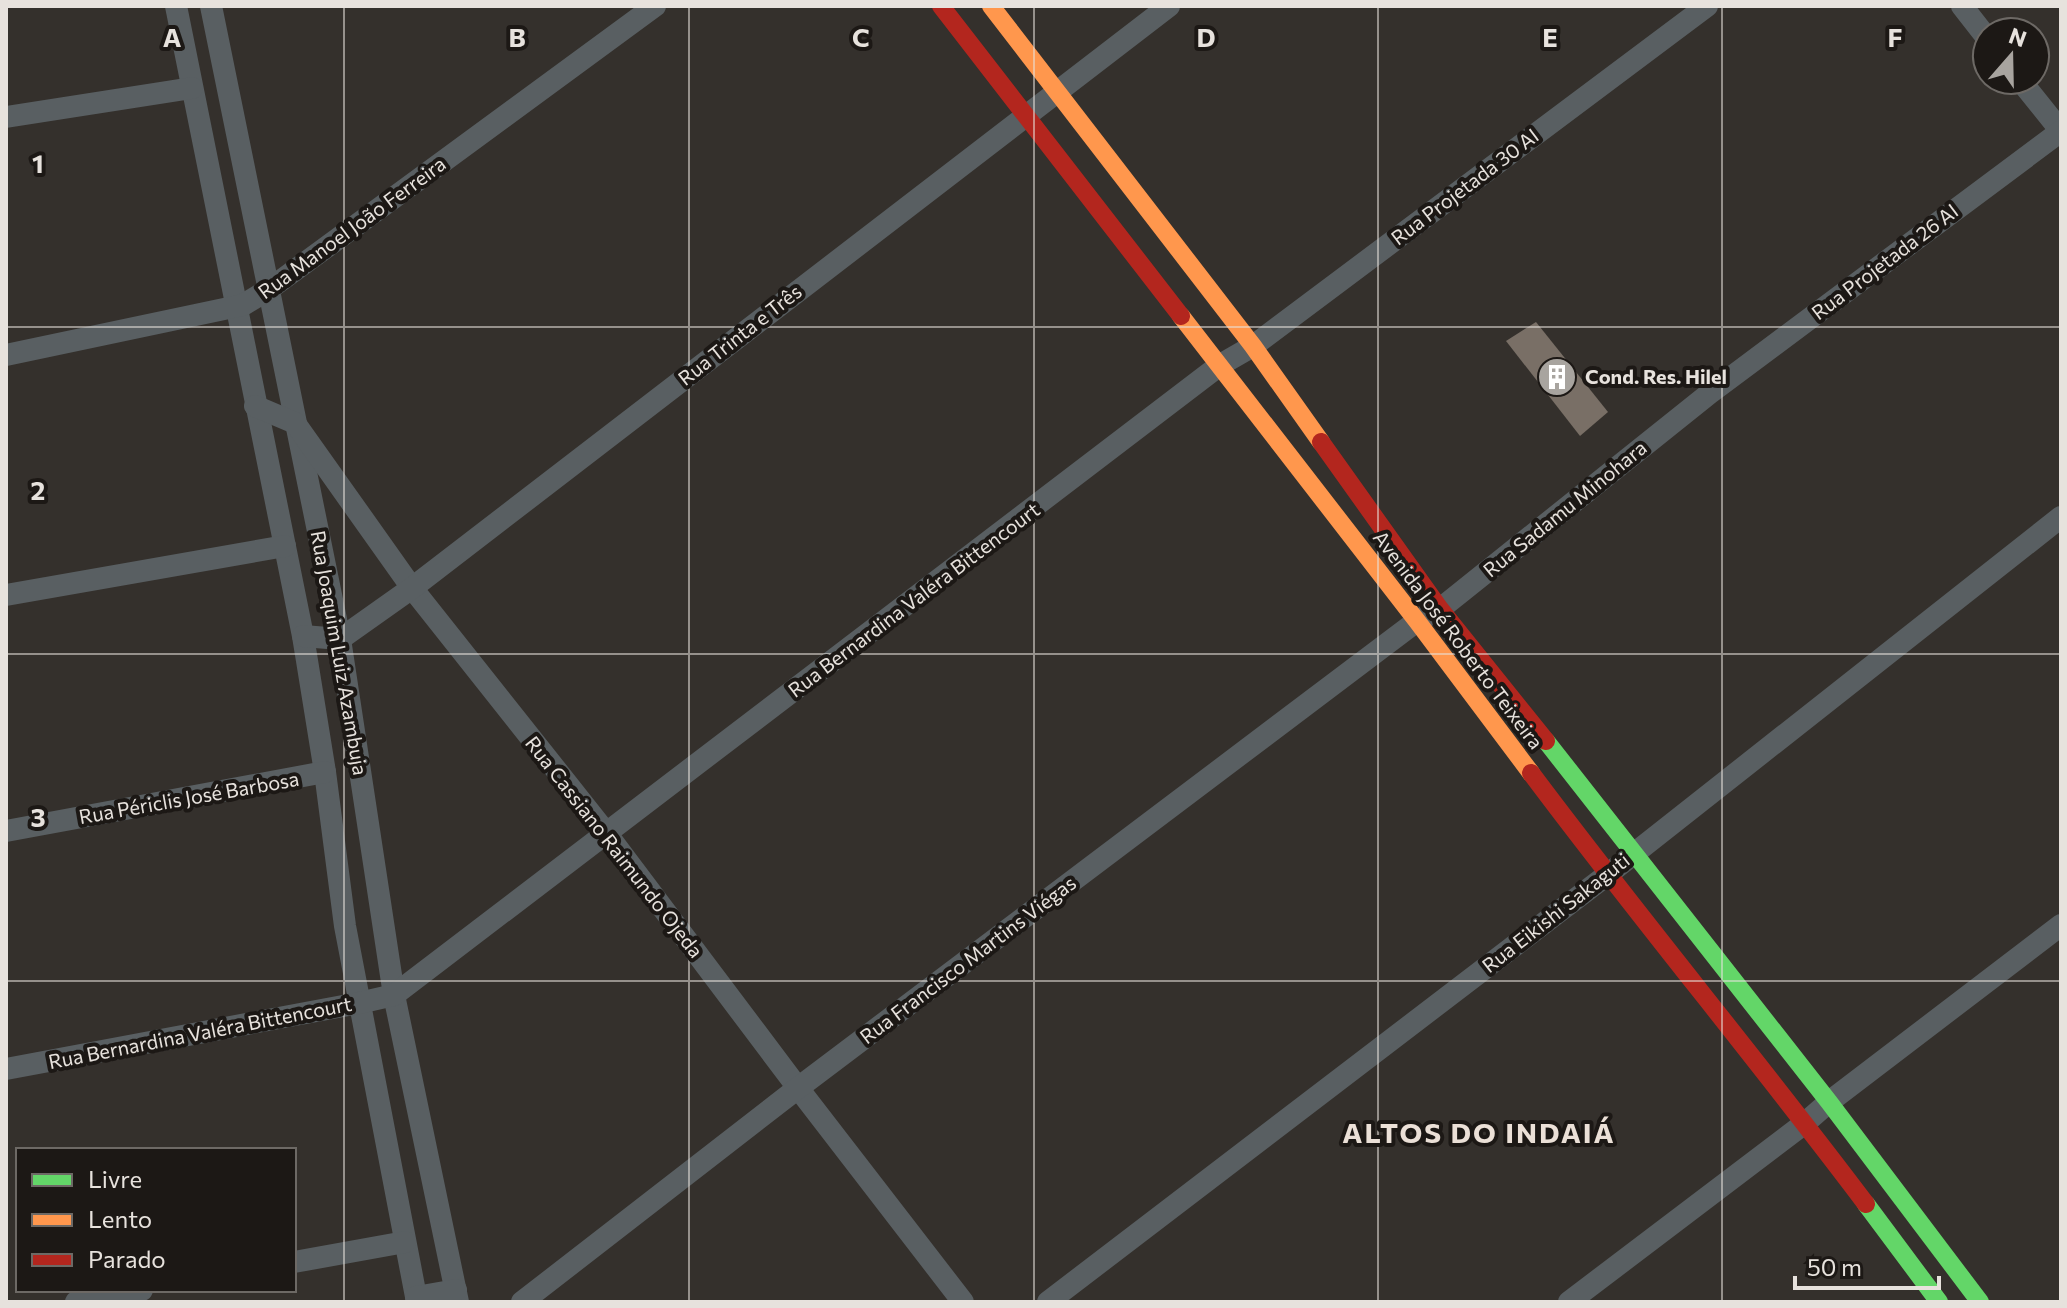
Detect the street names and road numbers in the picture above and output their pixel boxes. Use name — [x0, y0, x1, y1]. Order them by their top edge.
street label: Rua Projetada 30 AI — [1386, 123, 1543, 250]
street label: Rua Manoel João Ferreira — [253, 151, 450, 303]
street label: Rua Projetada 26 AI — [1806, 198, 1962, 324]
street label: Rua Trinta e Três — [673, 279, 806, 390]
street label: Rua Sadamu Minohara — [1478, 435, 1651, 582]
street label: Rua Bernardina Valéra Bittencourt — [783, 497, 1044, 702]
street label: Avenida José Roberto Teixeira — [1369, 526, 1549, 753]
street label: Rua Joaquim Luiz Azambuja — [307, 529, 373, 777]
street label: Rua Cassiano Raimundo Ojeda — [521, 731, 709, 962]
street label: Rua Périclis José Barbosa — [77, 766, 301, 828]
street label: Rua Eikishi Sakaguti — [1477, 847, 1634, 977]
street label: Rua Francisco Martins Viégas — [855, 870, 1080, 1048]
street label: Rua Bernardina Valéra Bittencourt — [46, 991, 354, 1073]

